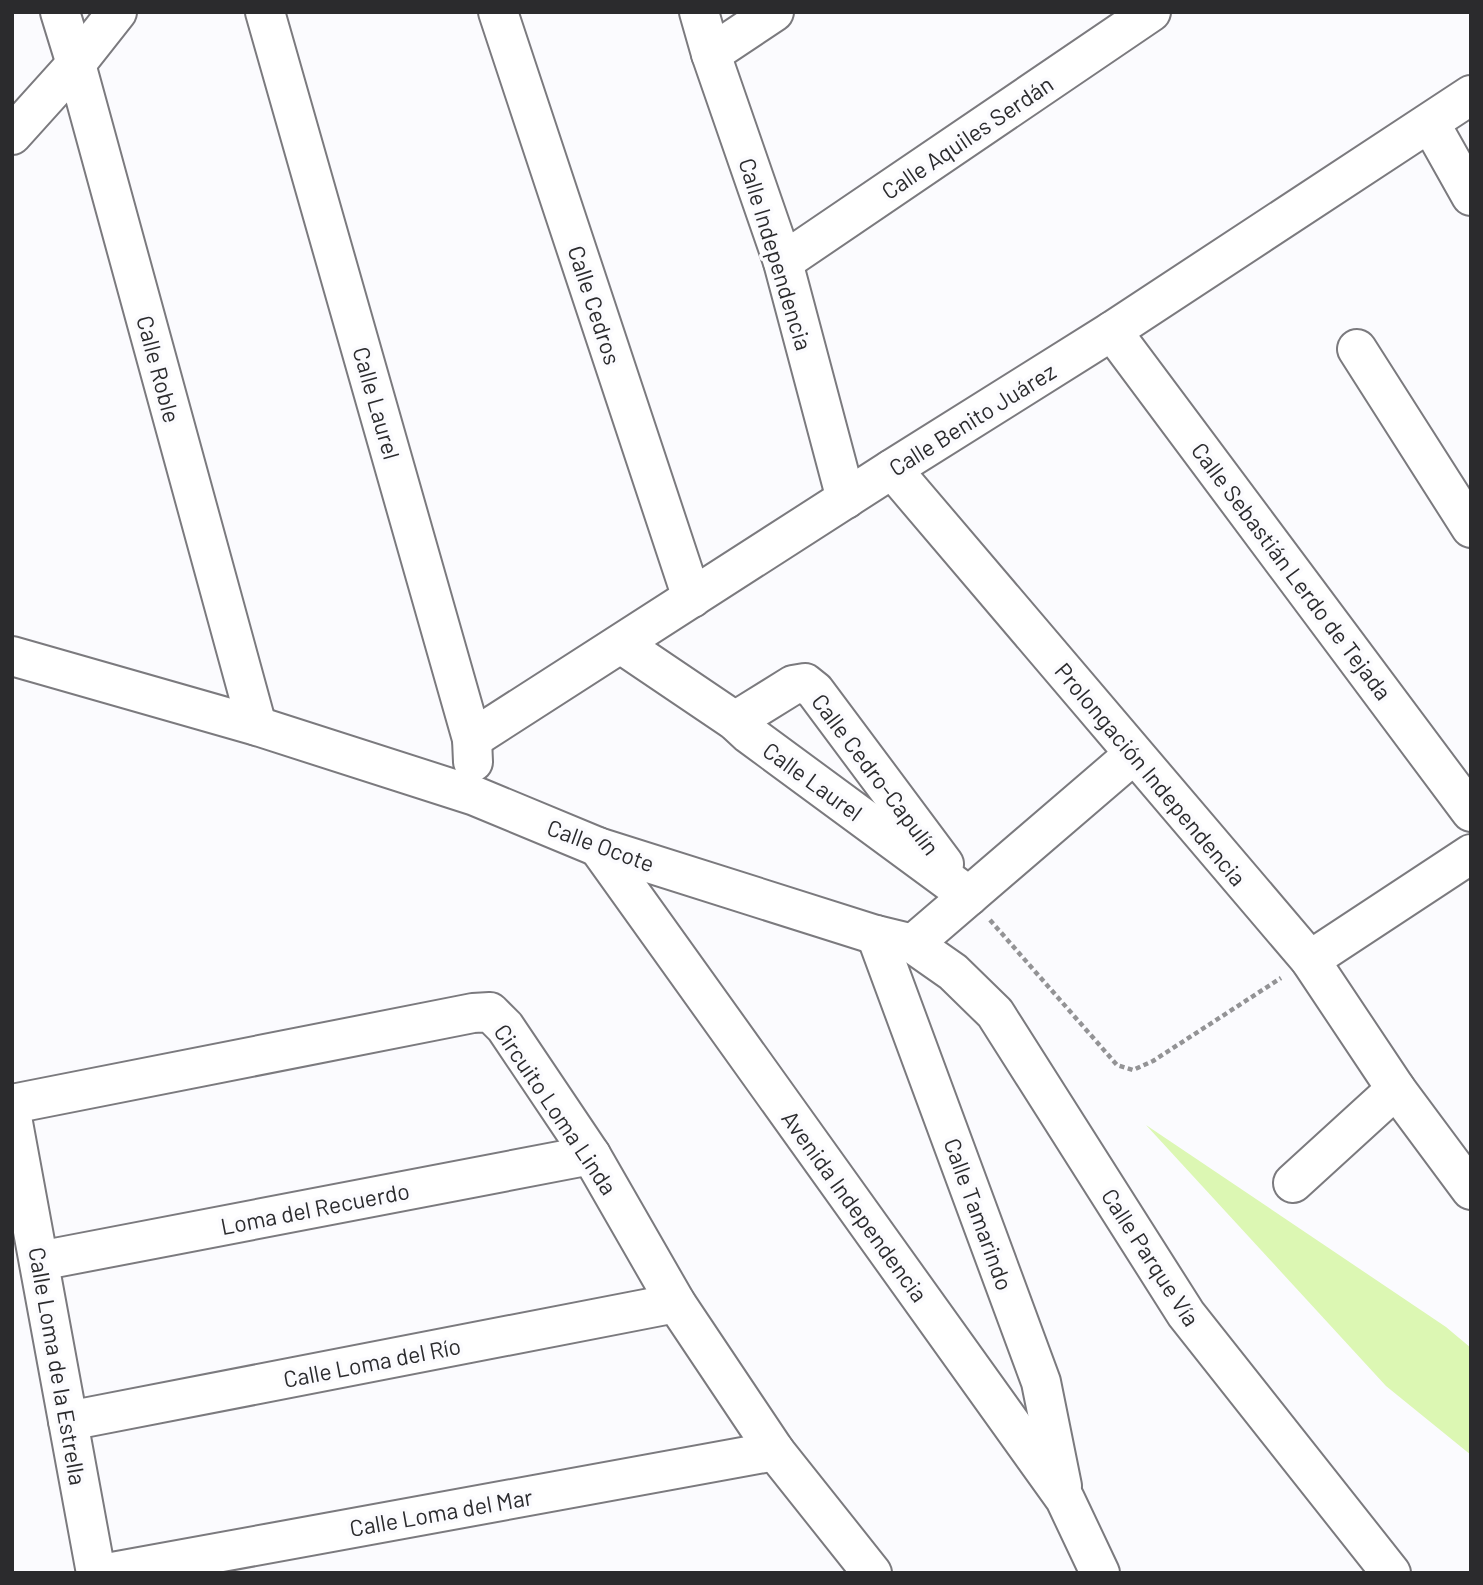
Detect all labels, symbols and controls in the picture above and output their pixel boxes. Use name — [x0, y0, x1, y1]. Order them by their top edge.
street label: Calle Aquiles Serdán — [876, 69, 1058, 205]
street label: Calle Independencia — [733, 154, 819, 354]
street label: Calle Cedros — [563, 242, 627, 368]
street label: Calle Roble — [131, 312, 187, 426]
street label: Calle Laurel — [348, 343, 406, 463]
street label: Calle Benito Juárez — [884, 356, 1060, 482]
street label: Calle Sebastián Lerdo de Tejada — [1186, 437, 1398, 705]
street label: Prolongación Independencia — [1049, 657, 1253, 891]
street label: Calle Cedro-Capulín — [806, 688, 946, 860]
street label: Calle Laurel — [758, 736, 868, 826]
street label: Calle Ocote — [544, 813, 658, 877]
street label: Circuito Loma Linda — [489, 1018, 623, 1200]
street label: Avenida Independencia — [776, 1105, 934, 1307]
street label: Calle Tamarindo — [939, 1134, 1019, 1294]
street label: Loma del Recuerdo — [218, 1176, 412, 1240]
street label: Calle Parque Vía — [1096, 1183, 1206, 1331]
street label: Calle Loma de la Estrella — [23, 1245, 93, 1487]
street label: Calle Loma del Río — [281, 1331, 463, 1393]
street label: Calle Loma del Mar — [347, 1482, 535, 1542]

